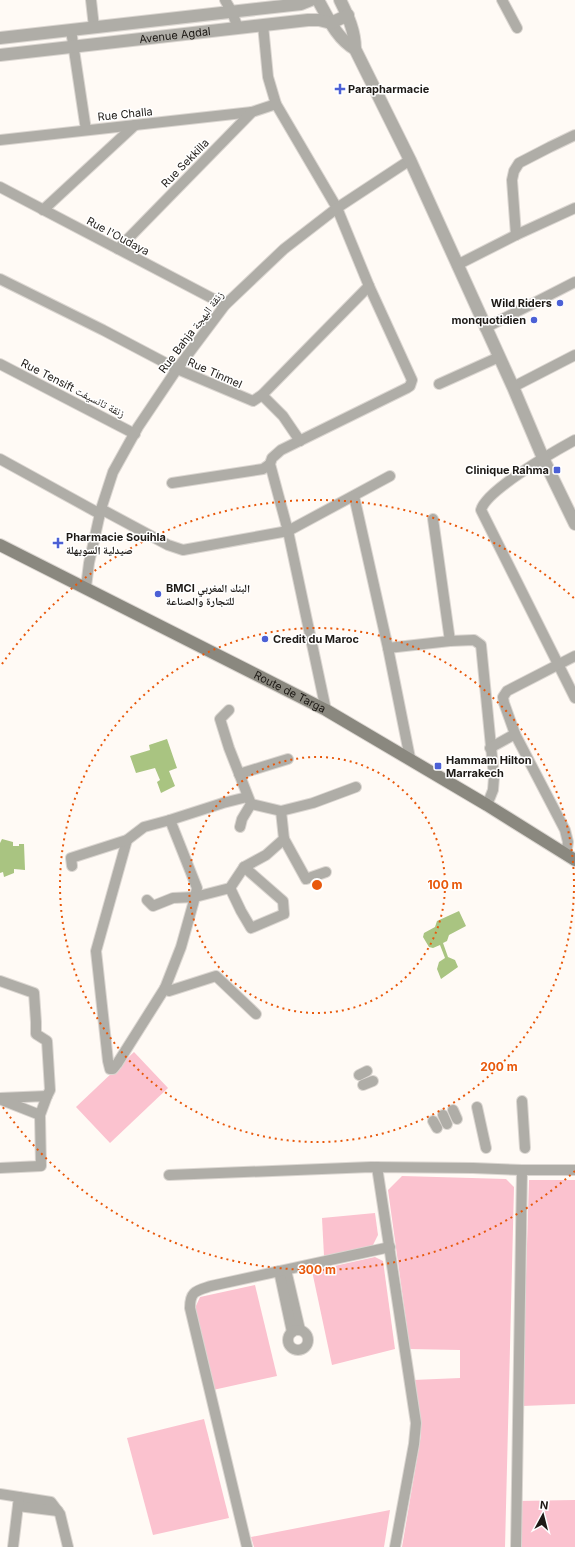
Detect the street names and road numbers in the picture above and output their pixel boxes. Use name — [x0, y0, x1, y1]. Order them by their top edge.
street label: Avenue Agdal — [138, 24, 211, 46]
street label: Rue Challa — [97, 104, 153, 124]
street label: Rue Sekkilla — [158, 136, 212, 190]
street label: Rue l'Oudaya — [84, 214, 152, 258]
street label: Rue Bahja زنقة البهجة — [156, 288, 226, 376]
street label: Rue Tinmel — [186, 355, 244, 391]
street label: Rue Tensift زنقة تانسيفت — [19, 356, 127, 420]
street label: Route de Targa — [252, 668, 328, 716]

